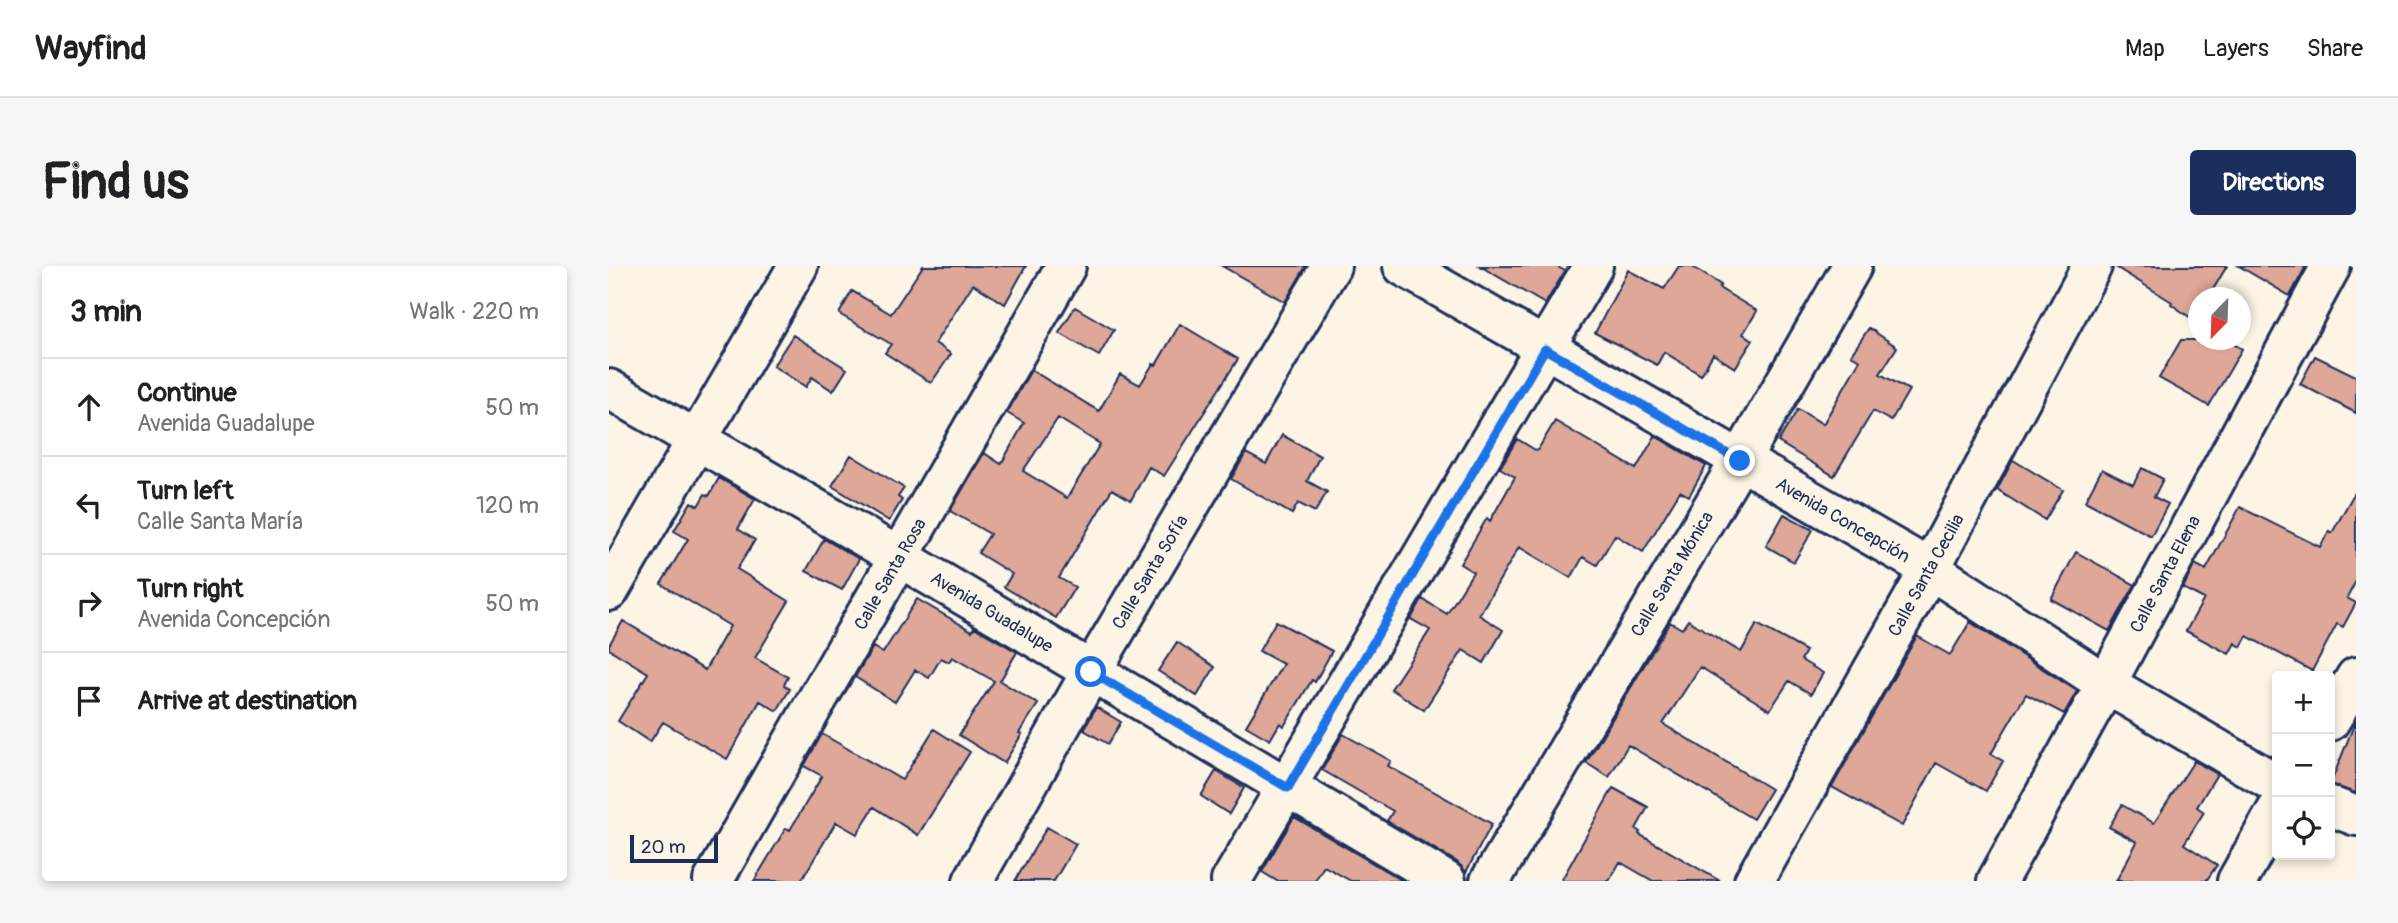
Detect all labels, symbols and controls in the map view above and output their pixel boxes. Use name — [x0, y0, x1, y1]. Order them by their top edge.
text: Wayfind — [35, 28, 147, 69]
text: Map — [2125, 34, 2165, 63]
text: Layers — [2203, 34, 2269, 63]
text: Share — [2307, 34, 2363, 63]
button: Directions — [2190, 150, 2356, 215]
text: Find us — [42, 152, 189, 213]
north arrow — [2188, 287, 2251, 350]
text: 3 min — [70, 293, 142, 330]
text: Walk · 220 m — [409, 297, 539, 326]
text: Continue — [137, 377, 237, 409]
icon: ahead — [70, 388, 108, 426]
text: 50 m — [485, 393, 539, 422]
text: Avenida Guadalupe — [137, 409, 315, 438]
route end — [1724, 445, 1755, 476]
street label: Avenida Concepción — [1771, 473, 1914, 568]
text: Turn left — [137, 475, 233, 507]
icon: left — [70, 486, 108, 524]
text: 120 m — [476, 491, 539, 520]
text: Calle Santa María — [137, 507, 303, 536]
street label: Calle Santa Mónica — [1626, 507, 1719, 641]
street label: Calle Santa Cecilia — [1883, 510, 1970, 641]
street label: Calle Santa Sofía — [1107, 511, 1194, 634]
street label: Calle Santa Elena — [2125, 512, 2206, 637]
street label: Calle Santa Rosa — [849, 514, 932, 634]
street label: Avenida Guadalupe — [926, 567, 1057, 658]
text: Turn right — [137, 573, 243, 605]
icon: right — [70, 584, 108, 622]
text: 50 m — [485, 589, 539, 618]
text: Avenida Concepción — [137, 605, 330, 634]
route start — [1075, 656, 1106, 687]
map controls — [2272, 671, 2335, 860]
button: + — [2272, 671, 2335, 734]
icon: arrive — [70, 682, 108, 720]
text: Arrive at destination — [137, 685, 357, 717]
button: − — [2272, 734, 2335, 797]
button: locate — [2272, 797, 2335, 860]
scale bar — [630, 832, 717, 864]
text: 20 m — [641, 835, 686, 859]

